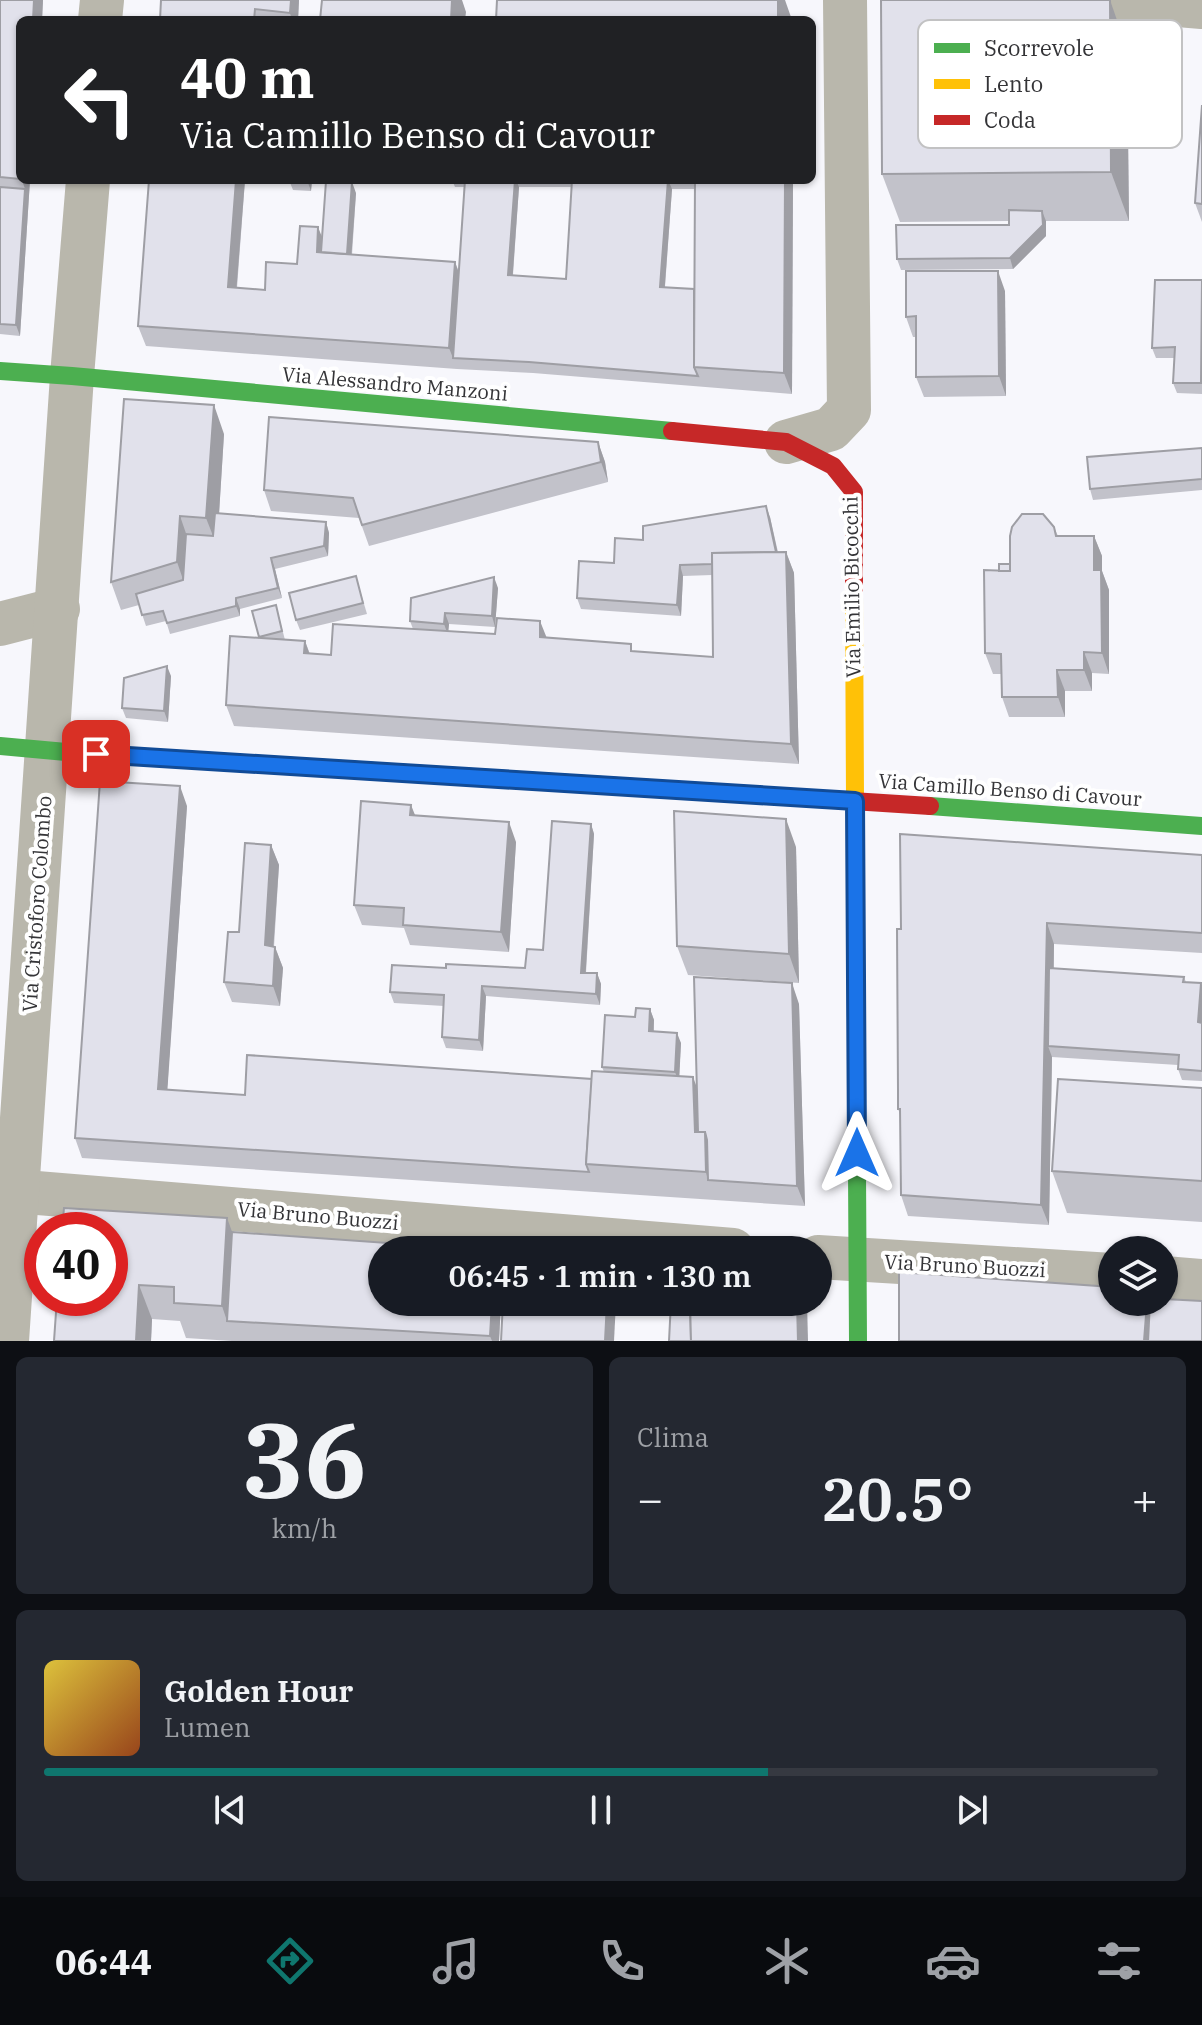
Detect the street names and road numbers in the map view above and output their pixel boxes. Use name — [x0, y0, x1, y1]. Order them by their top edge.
street label: Via Alessandro Manzoni — [281, 360, 509, 407]
street label: Via Emilio Bicocchi — [836, 496, 867, 678]
street label: Via Camillo Benso di Cavour — [877, 767, 1143, 812]
street label: Via Cristoforo Colombo — [15, 795, 58, 1013]
street label: Via Bruno Buozzi — [236, 1195, 400, 1236]
street label: Via Bruno Buozzi — [884, 1248, 1047, 1283]

